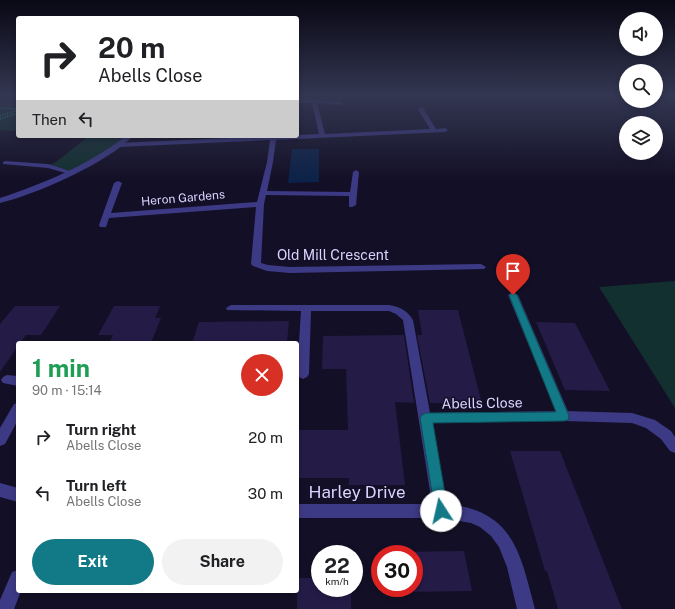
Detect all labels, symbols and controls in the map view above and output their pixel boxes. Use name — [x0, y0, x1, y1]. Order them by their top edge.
map controls — [619, 12, 663, 160]
button: sound — [619, 12, 663, 56]
text: 20 m — [98, 31, 165, 64]
icon: right — [32, 32, 84, 84]
button: search — [619, 64, 663, 108]
text: Abells Close — [98, 65, 202, 86]
icon: left — [75, 108, 97, 130]
text: Then — [32, 111, 67, 128]
button: layers — [619, 116, 663, 160]
street label: Heron Gardens — [141, 187, 225, 209]
street label: Old Mill Crescent — [277, 247, 389, 263]
pin — [496, 254, 530, 295]
icon: arrive — [502, 260, 524, 282]
text: 1 min — [32, 354, 90, 382]
button: close — [241, 354, 283, 396]
text: 90 m · 15:14 — [32, 383, 102, 398]
street label: Abells Close — [441, 394, 523, 412]
text: Turn right — [66, 421, 136, 438]
icon: right — [32, 426, 54, 448]
text: 20 m — [248, 429, 283, 446]
text: Abells Close — [66, 438, 141, 453]
text: Turn left — [66, 477, 127, 494]
icon: left — [32, 482, 54, 504]
street label: Harley Drive — [308, 482, 406, 502]
text: 30 m — [248, 485, 283, 502]
position arrow — [420, 490, 462, 532]
text: Abells Close — [66, 494, 141, 509]
button: Exit — [32, 539, 154, 585]
button: Share — [162, 539, 283, 585]
speed limit sign: 30 — [371, 545, 423, 597]
text: 22 — [324, 554, 350, 578]
text: km/h — [325, 575, 349, 587]

